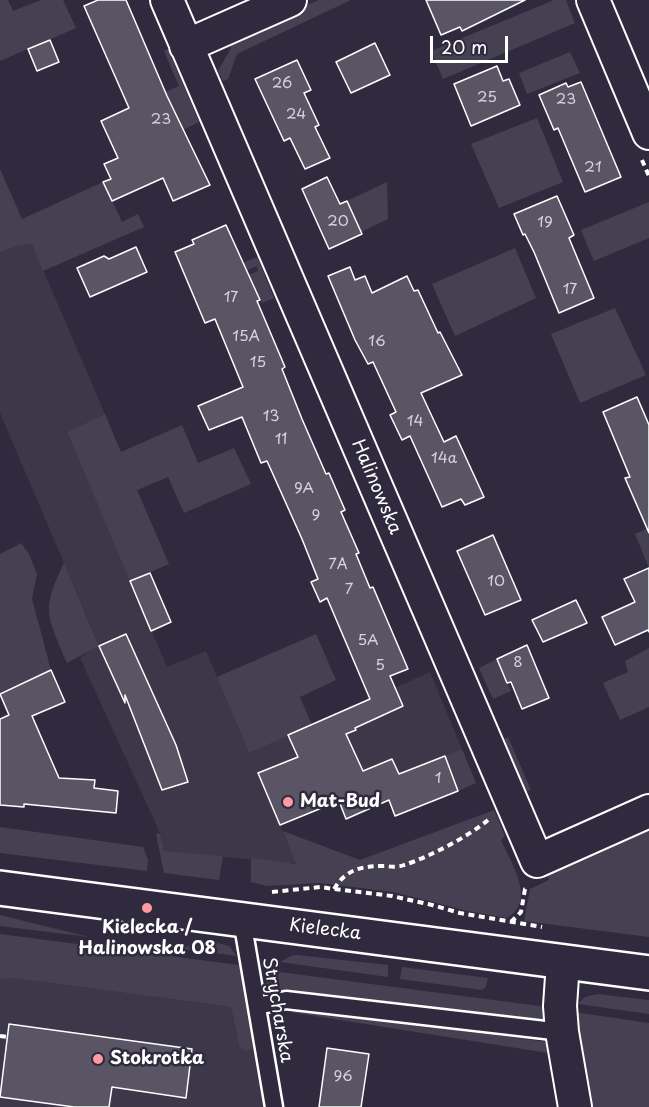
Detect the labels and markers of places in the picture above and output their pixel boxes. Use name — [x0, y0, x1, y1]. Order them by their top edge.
place label: Mat-Bud — [300, 791, 380, 813]
marker: Mat-Bud — [281, 795, 295, 809]
marker: Kielecka / Halinowska 08 — [140, 901, 154, 915]
place label: Kielecka / Halinowska 08 — [78, 917, 216, 960]
place label: Stokrotka — [110, 1048, 204, 1070]
marker: Stokrotka — [91, 1052, 105, 1066]

